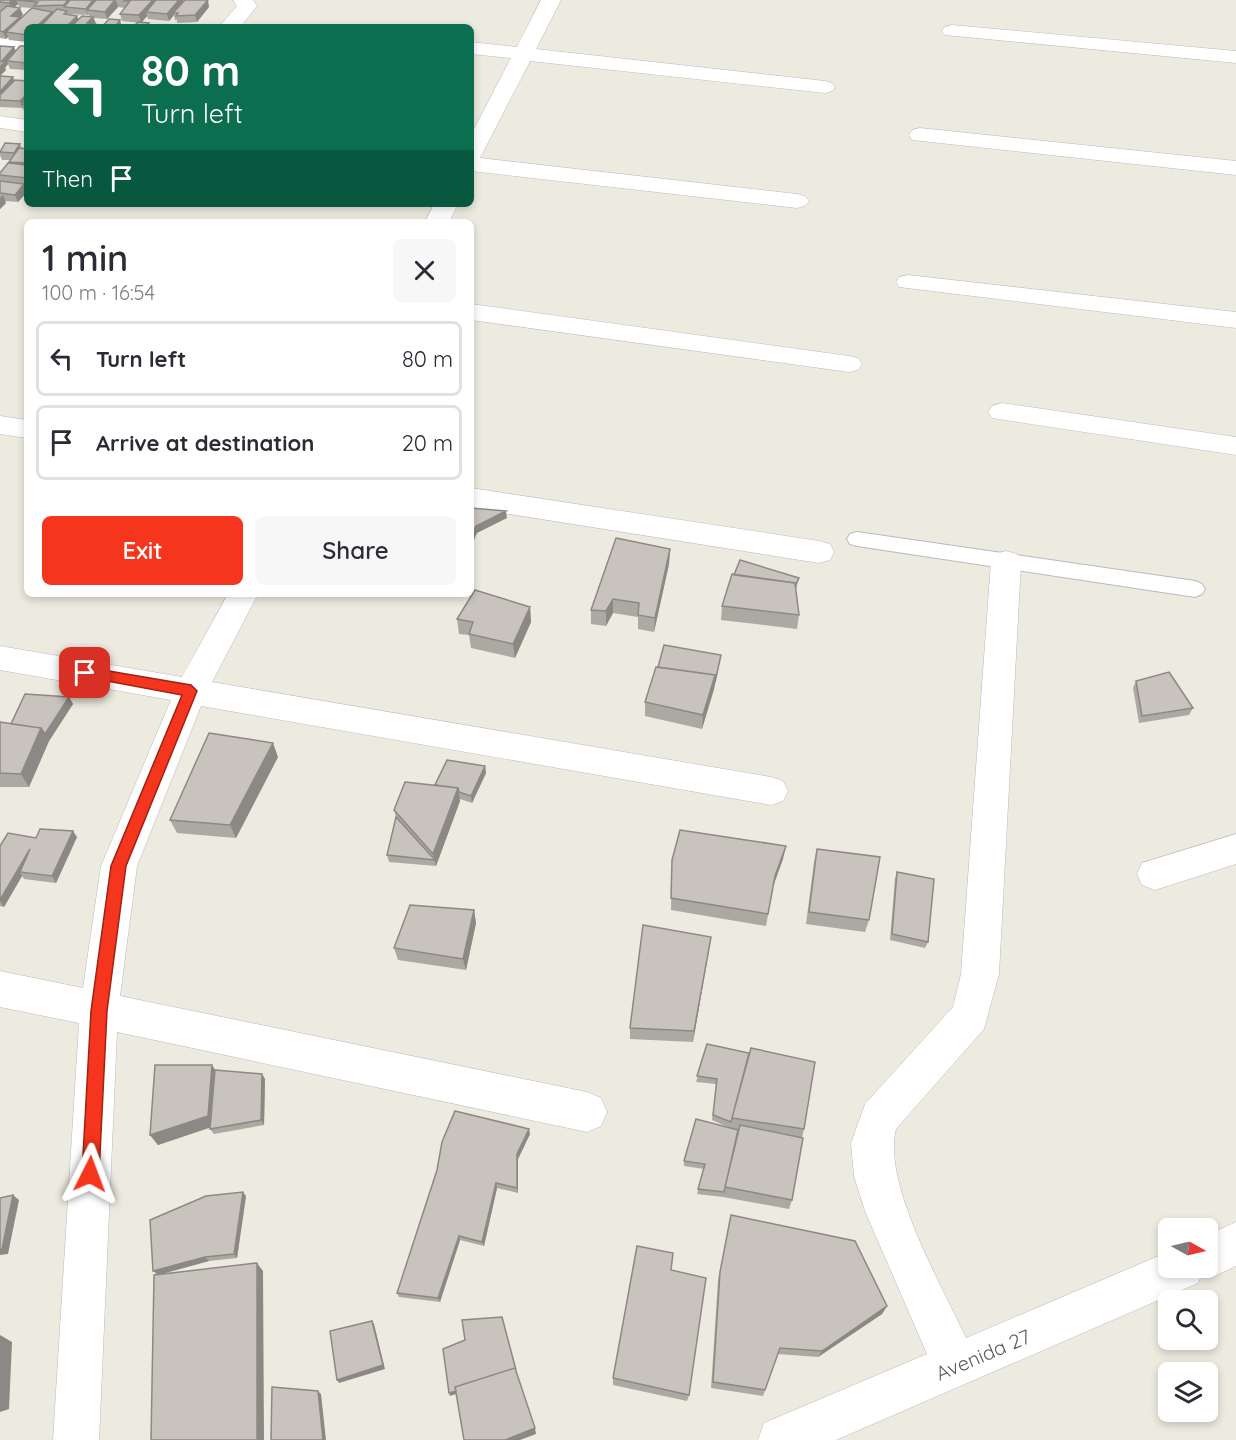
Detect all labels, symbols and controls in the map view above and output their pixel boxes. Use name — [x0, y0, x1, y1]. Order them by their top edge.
text: 80 m — [141, 44, 240, 97]
icon: left — [42, 48, 120, 126]
text: Turn left — [141, 96, 243, 130]
icon: arrive — [105, 162, 138, 195]
text: Then — [42, 165, 93, 193]
text: 1 min — [42, 235, 128, 280]
button: close — [393, 239, 456, 302]
text: 100 m · 16:54 — [42, 280, 155, 305]
icon: left — [45, 342, 78, 375]
text: Turn left — [96, 345, 186, 373]
text: 80 m — [402, 345, 453, 373]
icon: arrive — [45, 426, 78, 459]
text: Arrive at destination — [96, 429, 314, 457]
text: 20 m — [402, 429, 453, 457]
button: Exit — [42, 516, 243, 585]
button: Share — [255, 516, 456, 585]
pin — [59, 647, 110, 698]
icon: arrive — [68, 656, 101, 689]
position arrow — [58, 1142, 122, 1206]
north arrow — [1158, 1218, 1218, 1278]
map controls — [1158, 1218, 1218, 1422]
button: search — [1158, 1290, 1218, 1350]
street label: Avenida 27 — [932, 1323, 1034, 1386]
button: layers — [1158, 1362, 1218, 1422]

